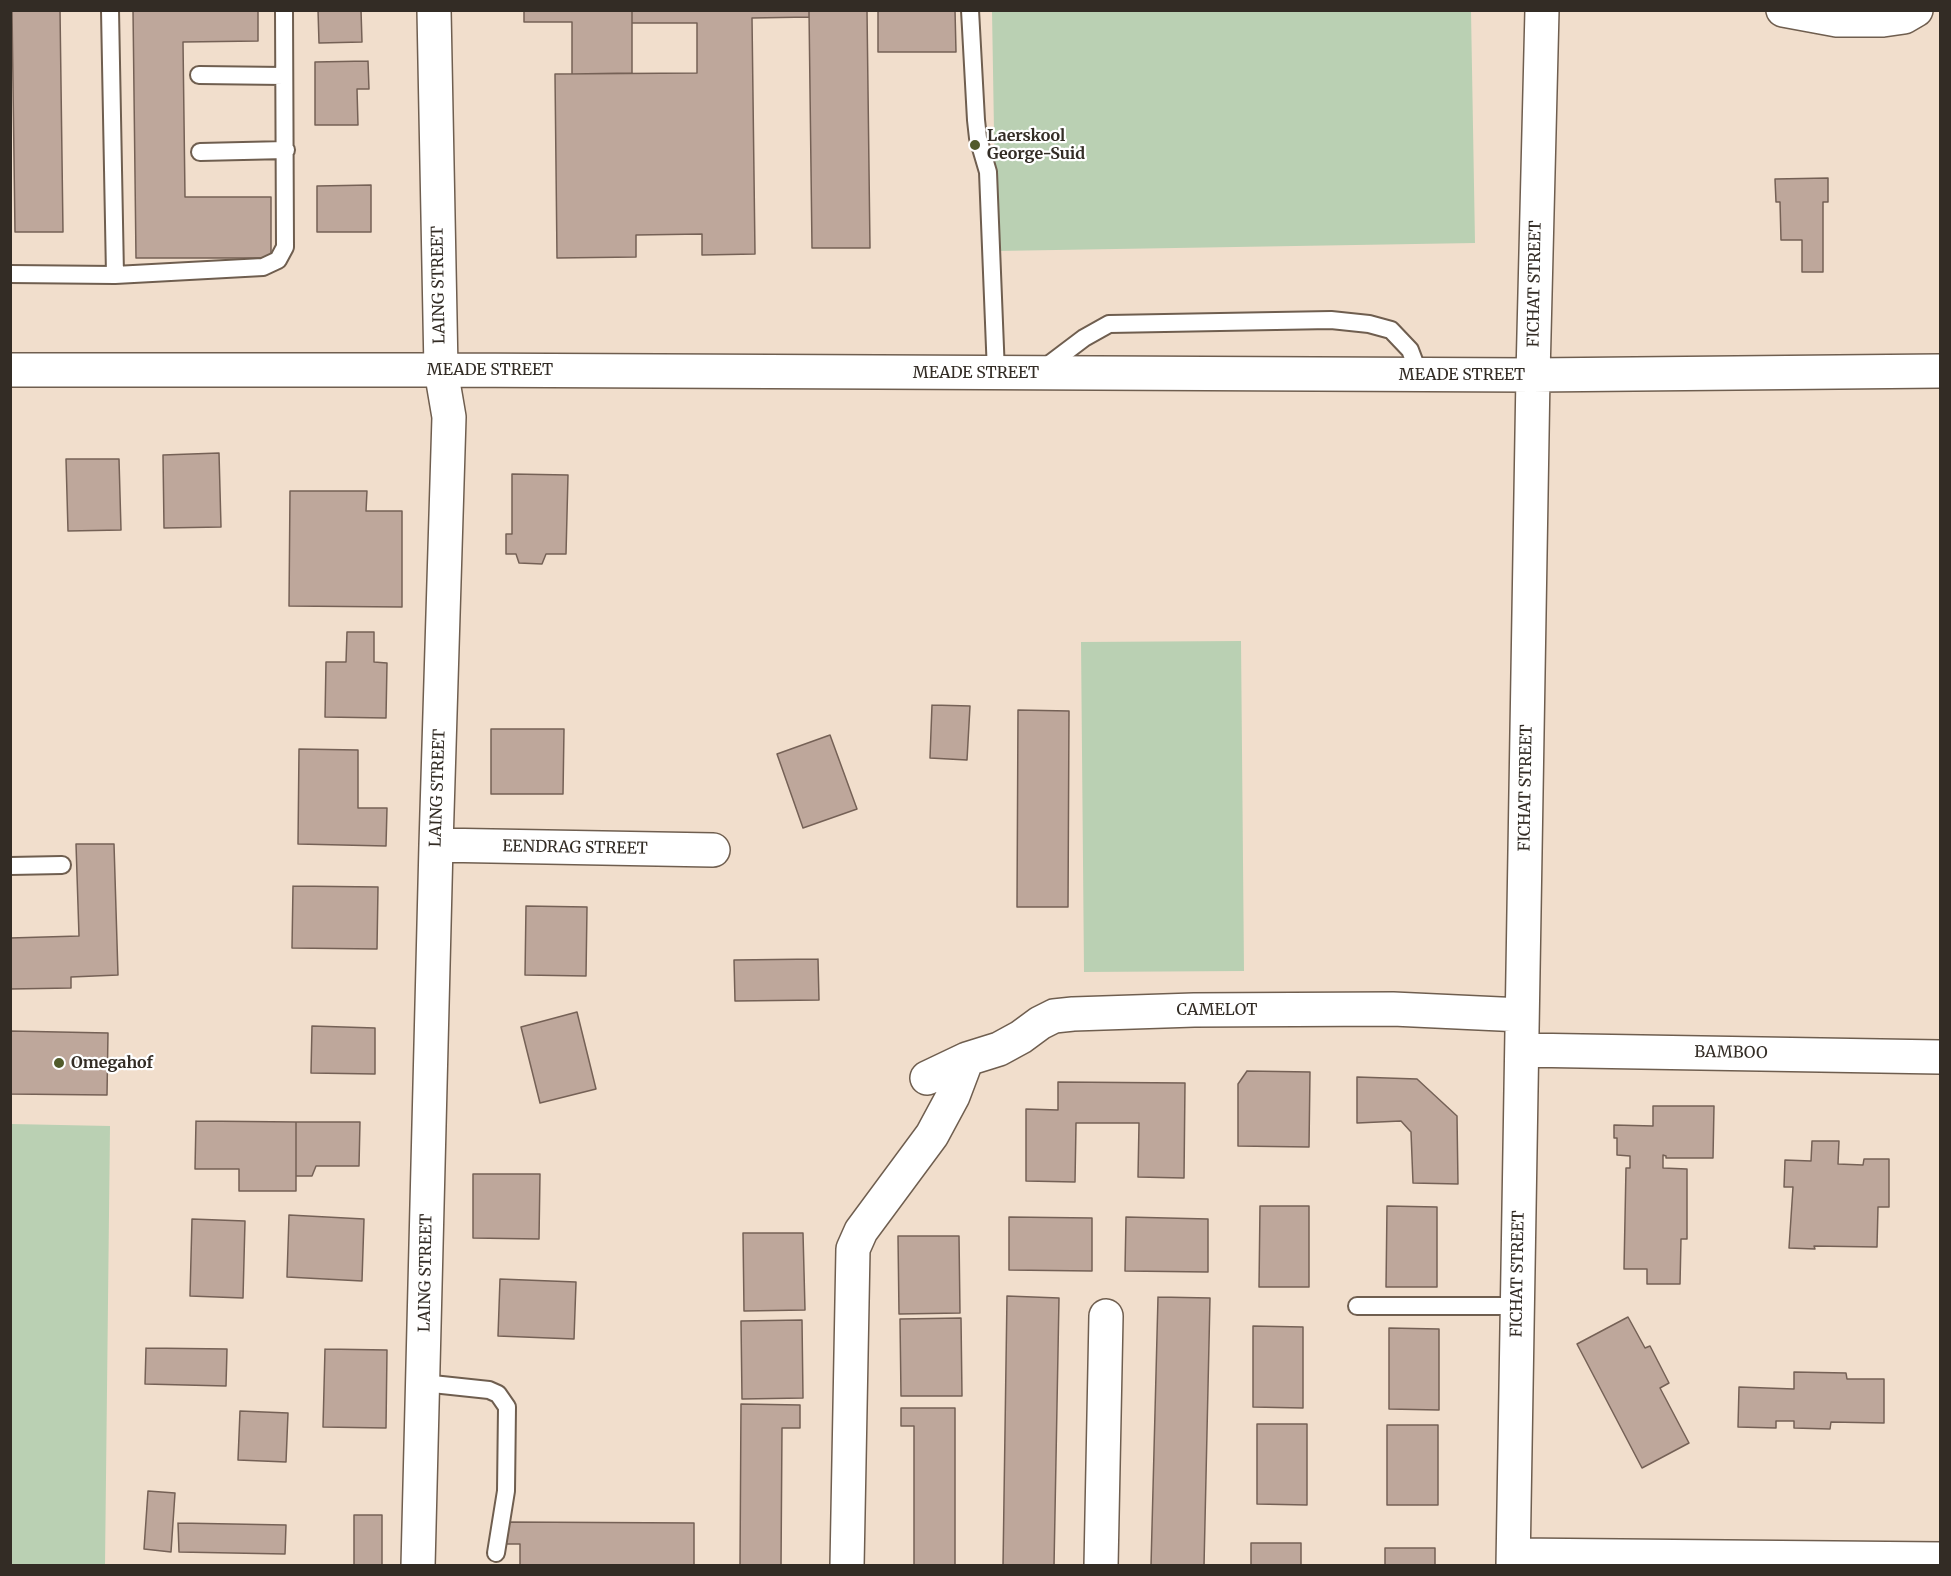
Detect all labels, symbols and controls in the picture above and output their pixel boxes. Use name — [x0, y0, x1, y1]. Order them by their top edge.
place label: Laerskool George-Suid — [987, 126, 1085, 164]
marker: Laerskool George-Suid — [968, 138, 982, 152]
street label: FICHAT STREET — [1524, 220, 1546, 348]
street label: LAING STREET — [428, 226, 450, 344]
street label: MEADE STREET — [427, 360, 553, 380]
street label: MEADE STREET — [913, 363, 1039, 383]
street label: MEADE STREET — [1399, 365, 1525, 385]
street label: FICHAT STREET — [1515, 724, 1537, 852]
street label: LAING STREET — [426, 729, 450, 847]
street label: EENDRAG STREET — [502, 837, 648, 859]
street label: CAMELOT — [1177, 1000, 1257, 1020]
street label: BAMBOO — [1694, 1043, 1768, 1063]
place label: Omegahof — [71, 1053, 153, 1073]
marker: Omegahof — [52, 1056, 66, 1070]
street label: FICHAT STREET — [1507, 1210, 1529, 1338]
street label: LAING STREET — [415, 1214, 437, 1332]

